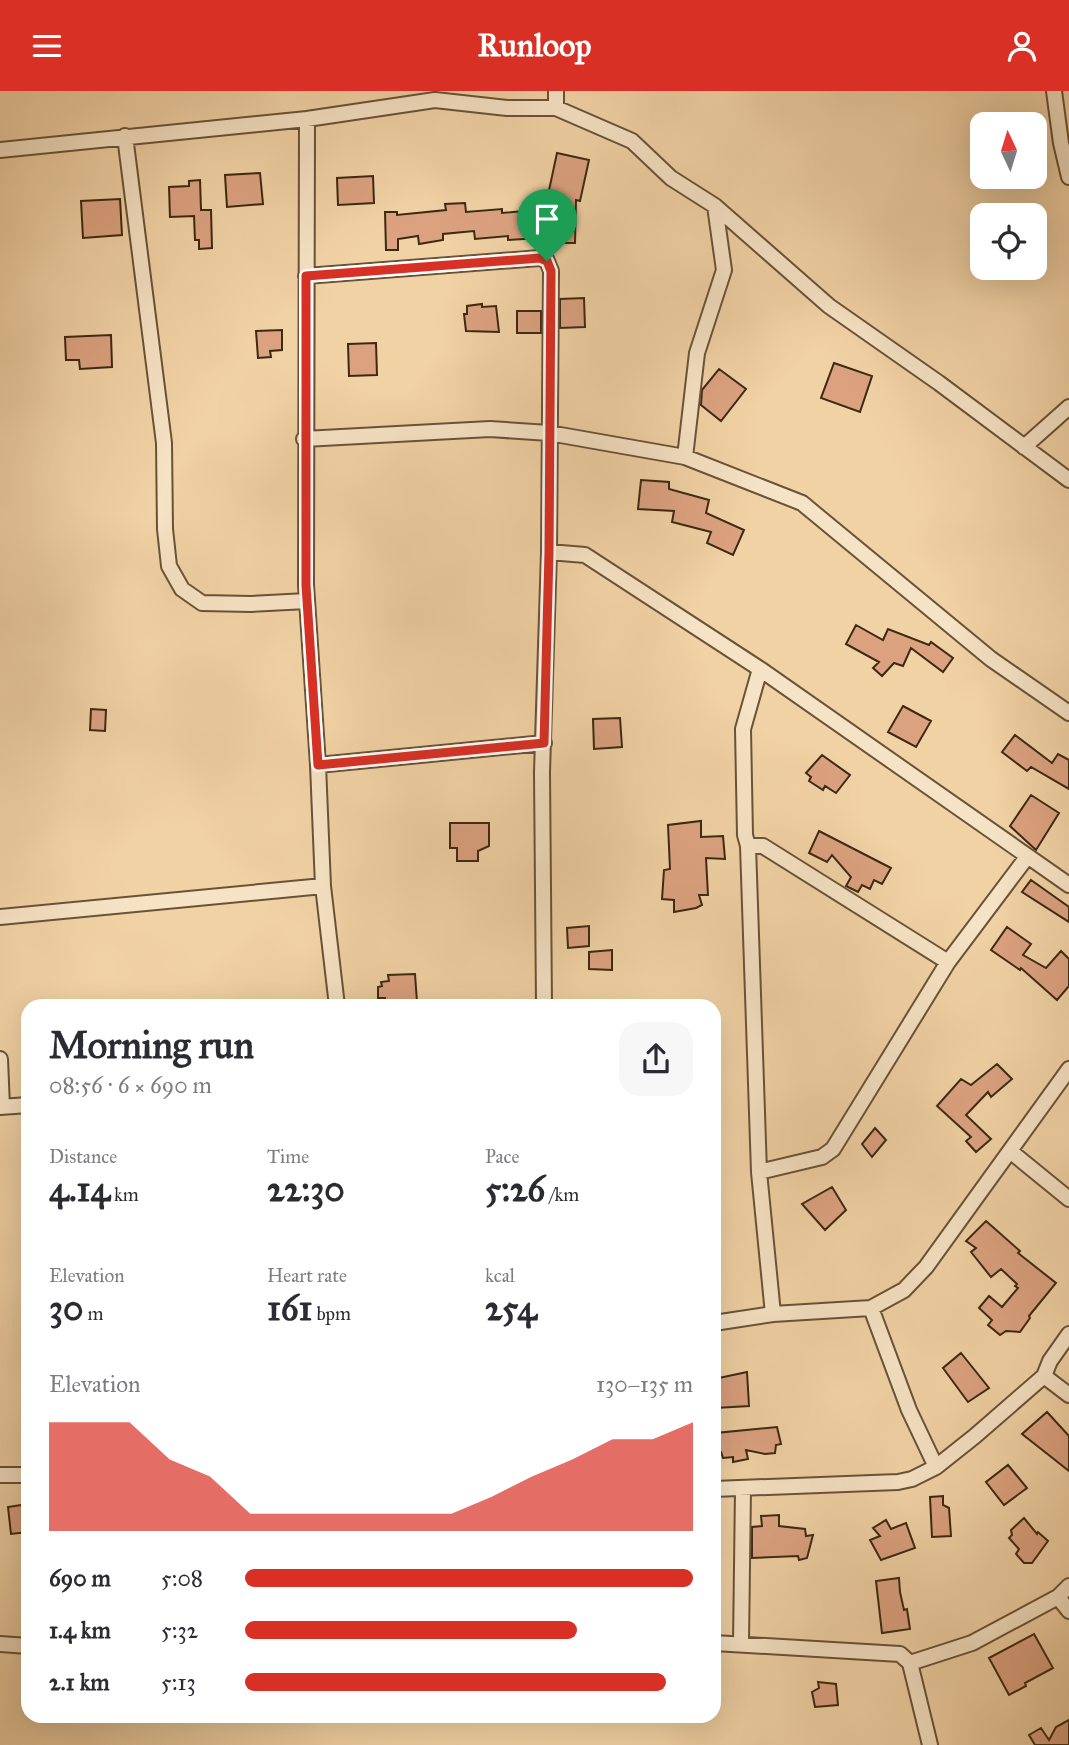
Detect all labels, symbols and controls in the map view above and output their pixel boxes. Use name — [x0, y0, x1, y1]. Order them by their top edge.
text: Runloop — [478, 26, 591, 65]
icon: menu — [28, 27, 66, 65]
icon: person — [1003, 27, 1041, 65]
north arrow — [970, 112, 1046, 189]
map controls — [970, 112, 1047, 280]
pin — [517, 189, 577, 261]
icon: arrive — [528, 200, 566, 238]
button: locate — [970, 203, 1047, 280]
text: Morning run — [49, 1022, 254, 1068]
button: share — [619, 1022, 693, 1096]
text: 08:56 · 6 × 690 m — [49, 1071, 212, 1099]
text: Distance — [49, 1145, 117, 1168]
text: Time — [267, 1145, 309, 1168]
text: Pace — [485, 1145, 519, 1168]
text: 4.14 — [49, 1168, 110, 1211]
text: 22:30 — [267, 1168, 345, 1211]
text: 5:26 — [485, 1168, 545, 1211]
text: km — [110, 1183, 139, 1206]
text: /km — [545, 1183, 579, 1206]
text: Elevation — [49, 1264, 124, 1287]
text: Heart rate — [267, 1264, 347, 1287]
text: kcal — [485, 1264, 515, 1287]
text: 30 — [49, 1287, 83, 1330]
text: 161 — [267, 1287, 312, 1330]
text: 254 — [485, 1287, 537, 1330]
text: m — [83, 1302, 103, 1325]
text: bpm — [312, 1302, 351, 1325]
text: Elevation — [49, 1370, 140, 1398]
text: 130–135 m — [596, 1370, 693, 1398]
text: 690 m — [49, 1564, 111, 1592]
text: 5:08 — [161, 1564, 203, 1592]
text: 1.4 km — [49, 1616, 111, 1644]
text: 5:32 — [161, 1616, 198, 1644]
text: 2.1 km — [49, 1668, 110, 1696]
text: 5:13 — [161, 1668, 196, 1696]

